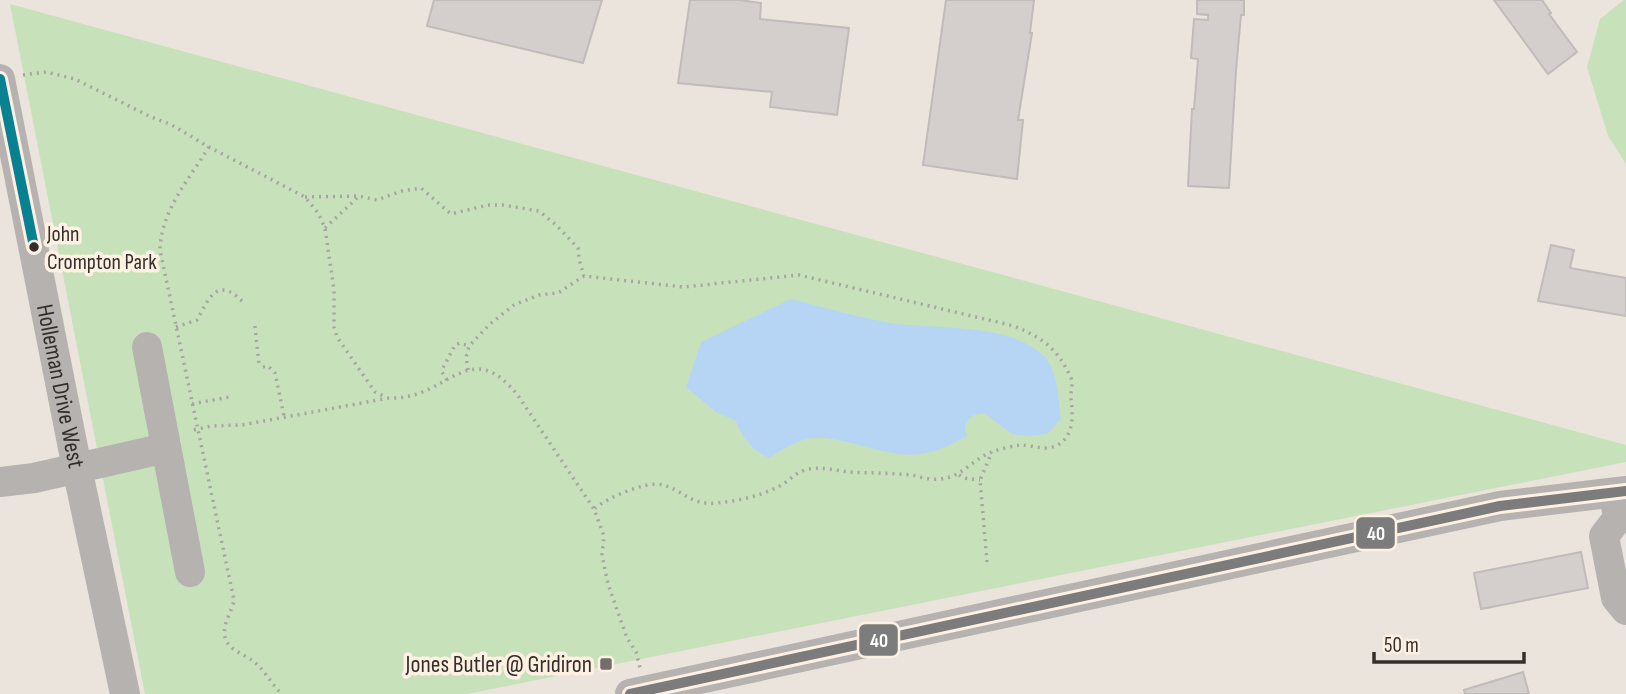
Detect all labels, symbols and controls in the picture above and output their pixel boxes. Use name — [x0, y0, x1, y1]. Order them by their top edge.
place label: John Crompton Park — [46, 221, 157, 276]
marker: John Crompton Park — [27, 240, 41, 254]
street label: Holleman Drive West — [30, 302, 91, 470]
line badge: 40 — [1355, 516, 1396, 550]
text: 40 — [1367, 523, 1385, 546]
scale bar — [1374, 620, 1524, 664]
line badge: 40 — [858, 623, 899, 657]
text: 40 — [870, 630, 888, 653]
text: 50 m — [1384, 633, 1419, 658]
place label: Jones Butler @ Gridiron — [405, 650, 592, 679]
marker: Jones Butler @ Gridiron — [598, 656, 614, 672]

